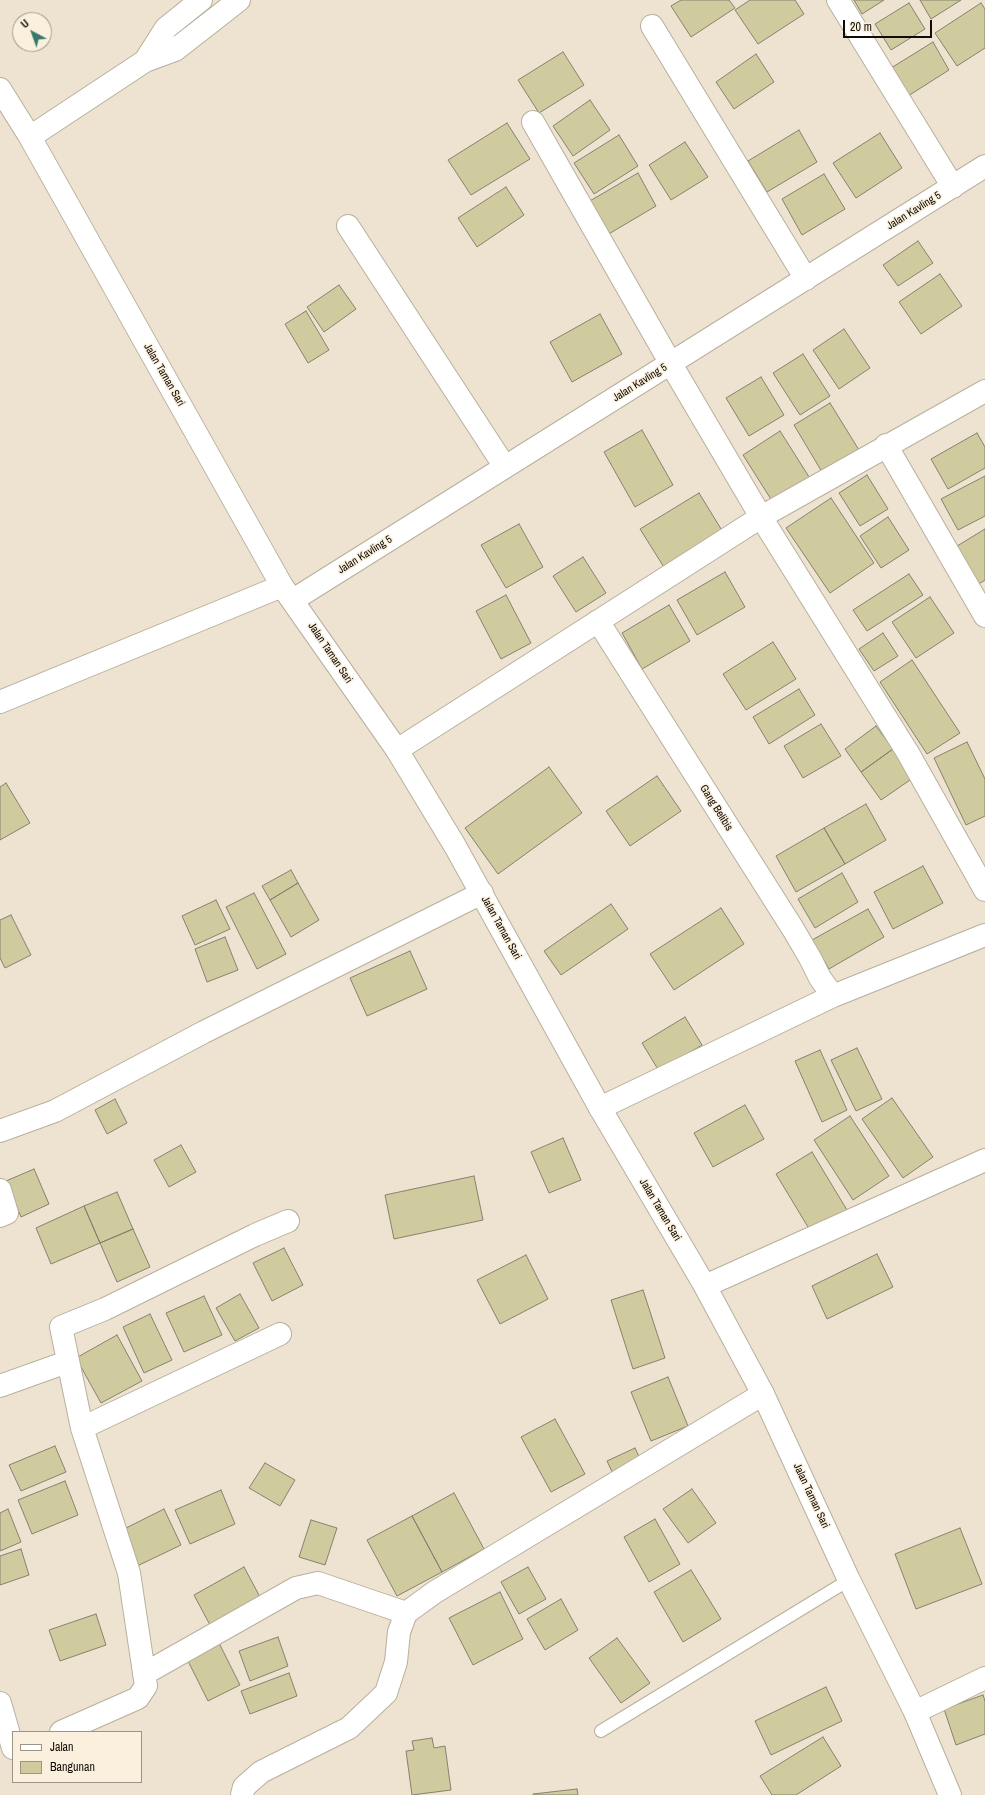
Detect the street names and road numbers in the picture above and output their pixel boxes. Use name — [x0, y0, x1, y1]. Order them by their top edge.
street label: Jalan Kavling 5 — [884, 189, 944, 233]
street label: Jalan Taman Sari — [141, 341, 187, 409]
street label: Jalan Kavling 5 — [610, 361, 670, 405]
street label: Jalan Kavling 5 — [335, 533, 395, 577]
street label: Jalan Taman Sari — [305, 620, 355, 686]
street label: Gang Belibis — [697, 782, 735, 834]
street label: Jalan Taman Sari — [478, 894, 524, 962]
street label: Jalan Taman Sari — [636, 1176, 684, 1244]
street label: Jalan Taman Sari — [790, 1461, 832, 1531]

